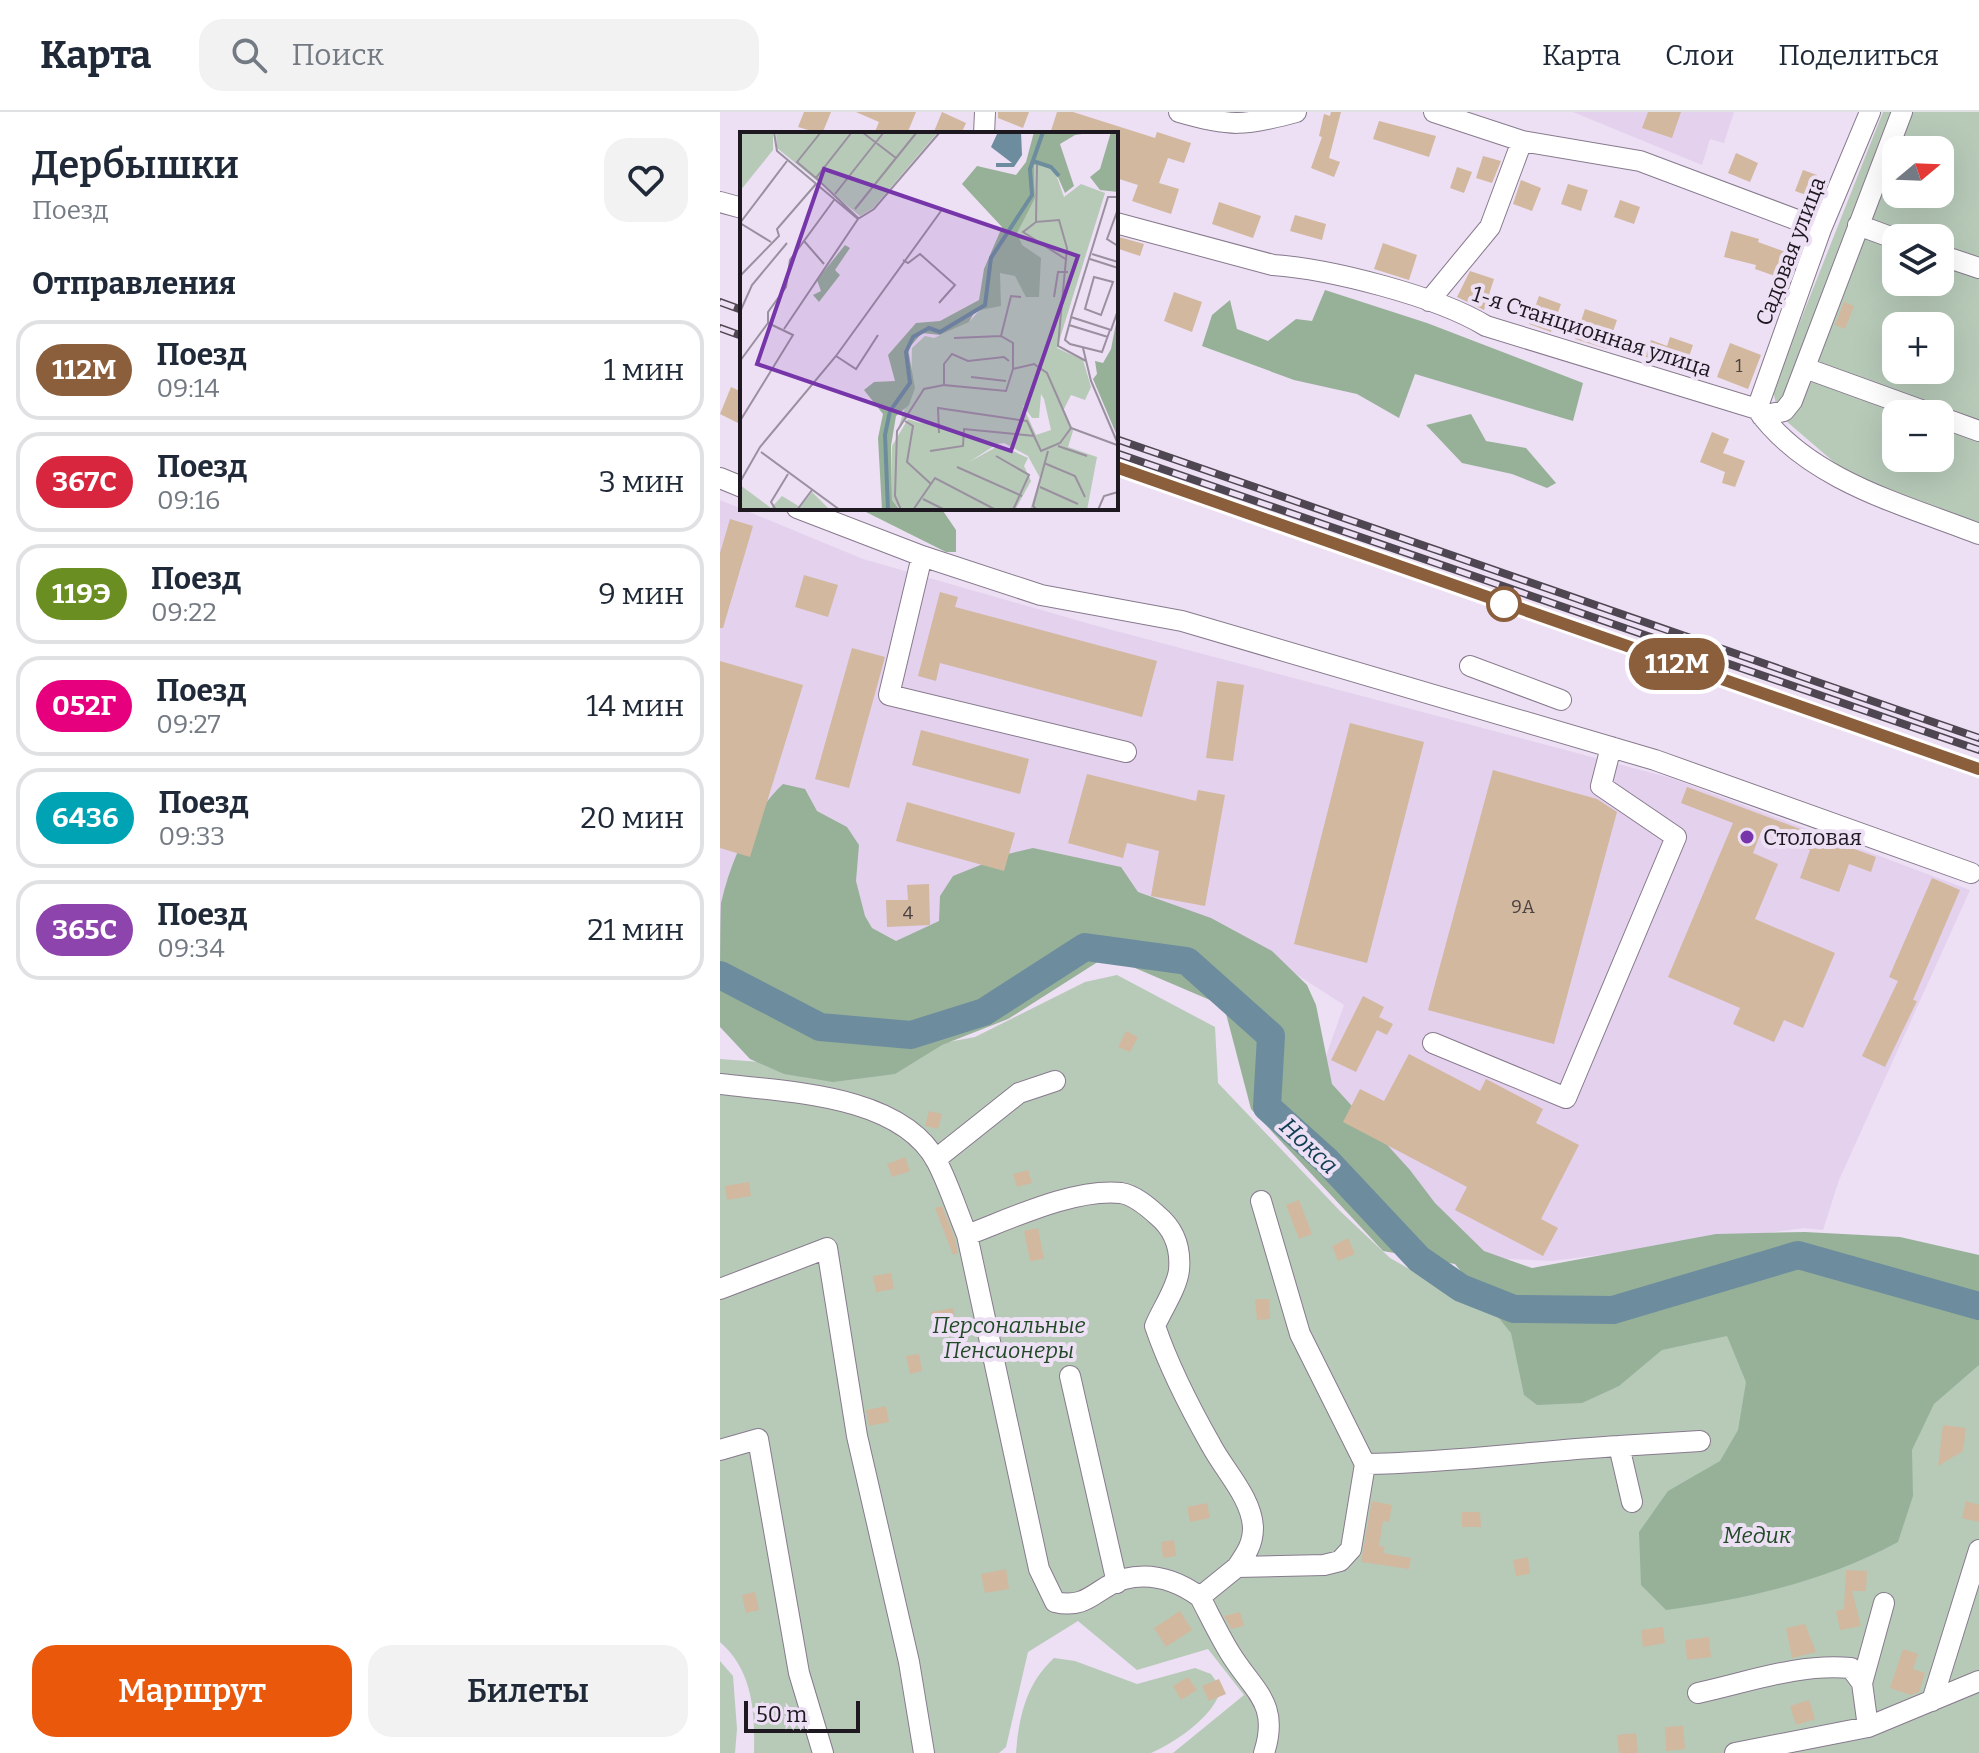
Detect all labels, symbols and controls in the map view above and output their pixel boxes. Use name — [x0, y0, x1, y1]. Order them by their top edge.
search box — [199, 19, 759, 91]
text: Карта — [40, 32, 151, 78]
icon: search — [227, 33, 271, 77]
text: Поиск — [291, 37, 384, 73]
text: Карта — [1542, 39, 1621, 72]
text: Слои — [1665, 39, 1734, 72]
text: Поделиться — [1778, 39, 1939, 72]
inset map — [740, 132, 1118, 510]
north arrow — [1882, 136, 1954, 208]
map controls — [1882, 136, 1954, 472]
button: heart — [604, 138, 688, 222]
text: Дербышки — [32, 142, 239, 188]
street label: Садовая улица — [1750, 173, 1831, 330]
text: Поезд — [32, 195, 109, 226]
button: layers — [1882, 224, 1954, 296]
text: Отправления — [32, 266, 236, 302]
street label: 1-я Станционная улица — [1469, 280, 1715, 383]
button: + — [1882, 312, 1954, 384]
text: Поезд — [156, 337, 247, 373]
text: 1 мин — [604, 352, 684, 388]
text: 112М — [52, 353, 116, 386]
house number: 1 — [1735, 355, 1743, 377]
text: 09:14 — [156, 373, 220, 404]
button: − — [1882, 400, 1954, 472]
text: Поезд — [157, 449, 247, 485]
text: 3 мин — [599, 464, 684, 500]
text: 367С — [52, 465, 117, 498]
text: 09:16 — [157, 485, 220, 516]
text: Поезд — [151, 561, 241, 597]
text: 9 мин — [598, 576, 684, 612]
text: 119Э — [52, 577, 111, 610]
unlabelled marker — [1487, 587, 1521, 621]
text: 09:22 — [151, 597, 217, 628]
line badge: 112М — [1621, 638, 1733, 690]
text: 112М — [1645, 647, 1709, 680]
text: Поезд — [156, 673, 246, 709]
text: 14 мин — [586, 688, 684, 724]
text: 052Г — [52, 689, 116, 722]
text: 09:27 — [156, 709, 221, 740]
text: Поезд — [158, 785, 249, 821]
text: 20 мин — [580, 800, 684, 836]
text: 6436 — [52, 801, 118, 834]
text: 09:33 — [158, 821, 225, 852]
place label: Столовая — [1763, 824, 1862, 851]
marker: Столовая — [1738, 828, 1756, 846]
house number: 9А — [1511, 896, 1535, 918]
text: Поезд — [157, 897, 247, 933]
house number: 4 — [903, 902, 914, 924]
text: 21 мин — [587, 912, 684, 948]
text: 365С — [52, 913, 117, 946]
text: 09:34 — [157, 933, 225, 964]
water label: Нокса — [1274, 1112, 1344, 1180]
park label: Персональные Пенсионеры — [932, 1312, 1086, 1364]
park label: Медик — [1723, 1522, 1792, 1549]
button: Маршрут — [32, 1645, 352, 1737]
button: Билеты — [368, 1645, 688, 1737]
scale bar — [744, 1697, 860, 1733]
text: 50 m — [756, 1701, 807, 1728]

